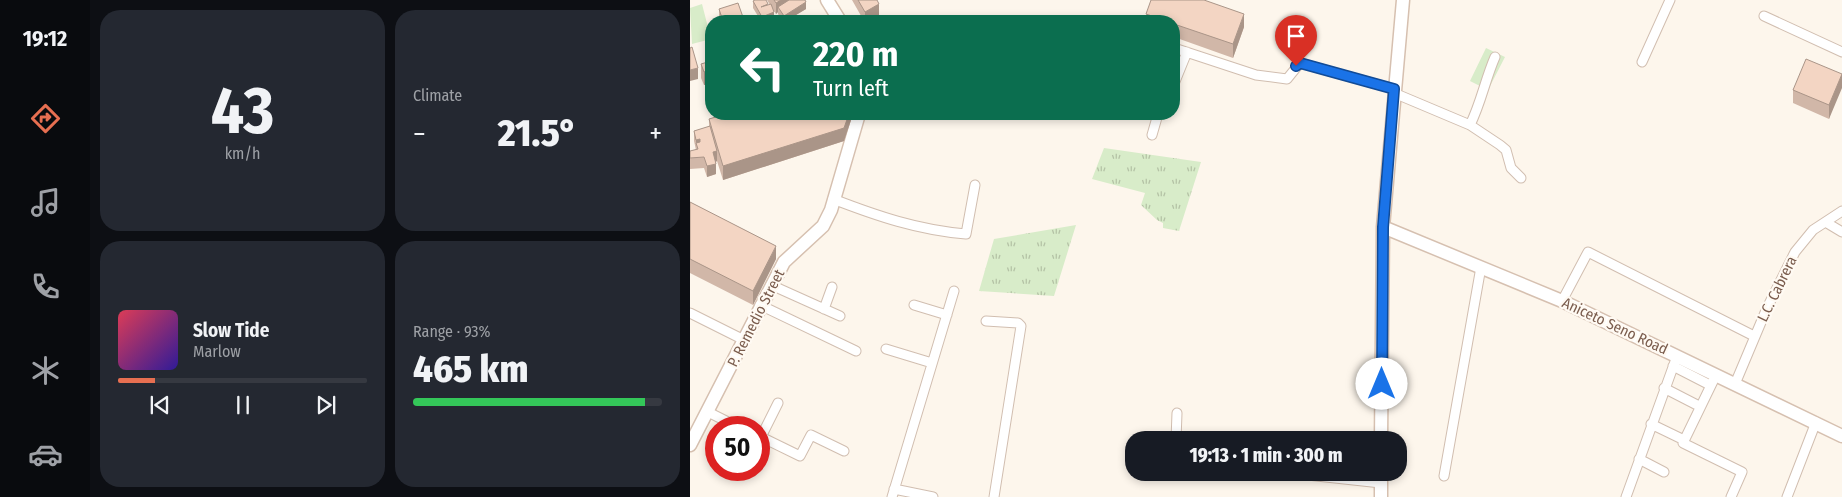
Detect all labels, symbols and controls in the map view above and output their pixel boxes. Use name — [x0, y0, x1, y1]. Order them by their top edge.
pin — [1275, 15, 1317, 66]
icon: arrive — [1282, 22, 1310, 50]
text: 19:12 — [23, 25, 67, 52]
text: 220 m — [813, 33, 899, 75]
icon: left — [730, 35, 795, 100]
text: 43 — [211, 72, 274, 150]
text: Turn left — [813, 75, 889, 102]
text: Climate — [413, 86, 462, 105]
icon: directions — [28, 101, 63, 136]
text: 21.5° — [498, 110, 577, 156]
text: − — [413, 117, 426, 150]
text: + — [649, 117, 662, 150]
text: km/h — [225, 144, 260, 163]
icon: music — [28, 185, 63, 220]
street label: L.C. Cabrera — [1753, 253, 1801, 325]
street label: P. Remedio Street — [724, 266, 788, 370]
icon: phone — [28, 269, 63, 304]
street label: Aniceto Seno Road — [1559, 294, 1671, 358]
text: Slow Tide — [193, 319, 269, 342]
text: Range · 93% — [413, 322, 491, 341]
text: Marlow — [193, 342, 241, 361]
text: 465 km — [413, 346, 528, 392]
icon: climate — [28, 353, 63, 388]
position arrow — [1355, 357, 1407, 409]
icon: previous — [146, 391, 174, 419]
icon: pause — [229, 391, 257, 419]
icon: next — [312, 391, 340, 419]
speed limit sign: 50 — [705, 416, 770, 481]
icon: car — [28, 437, 63, 472]
text: 19:13 · 1 min · 300 m — [1189, 444, 1343, 467]

